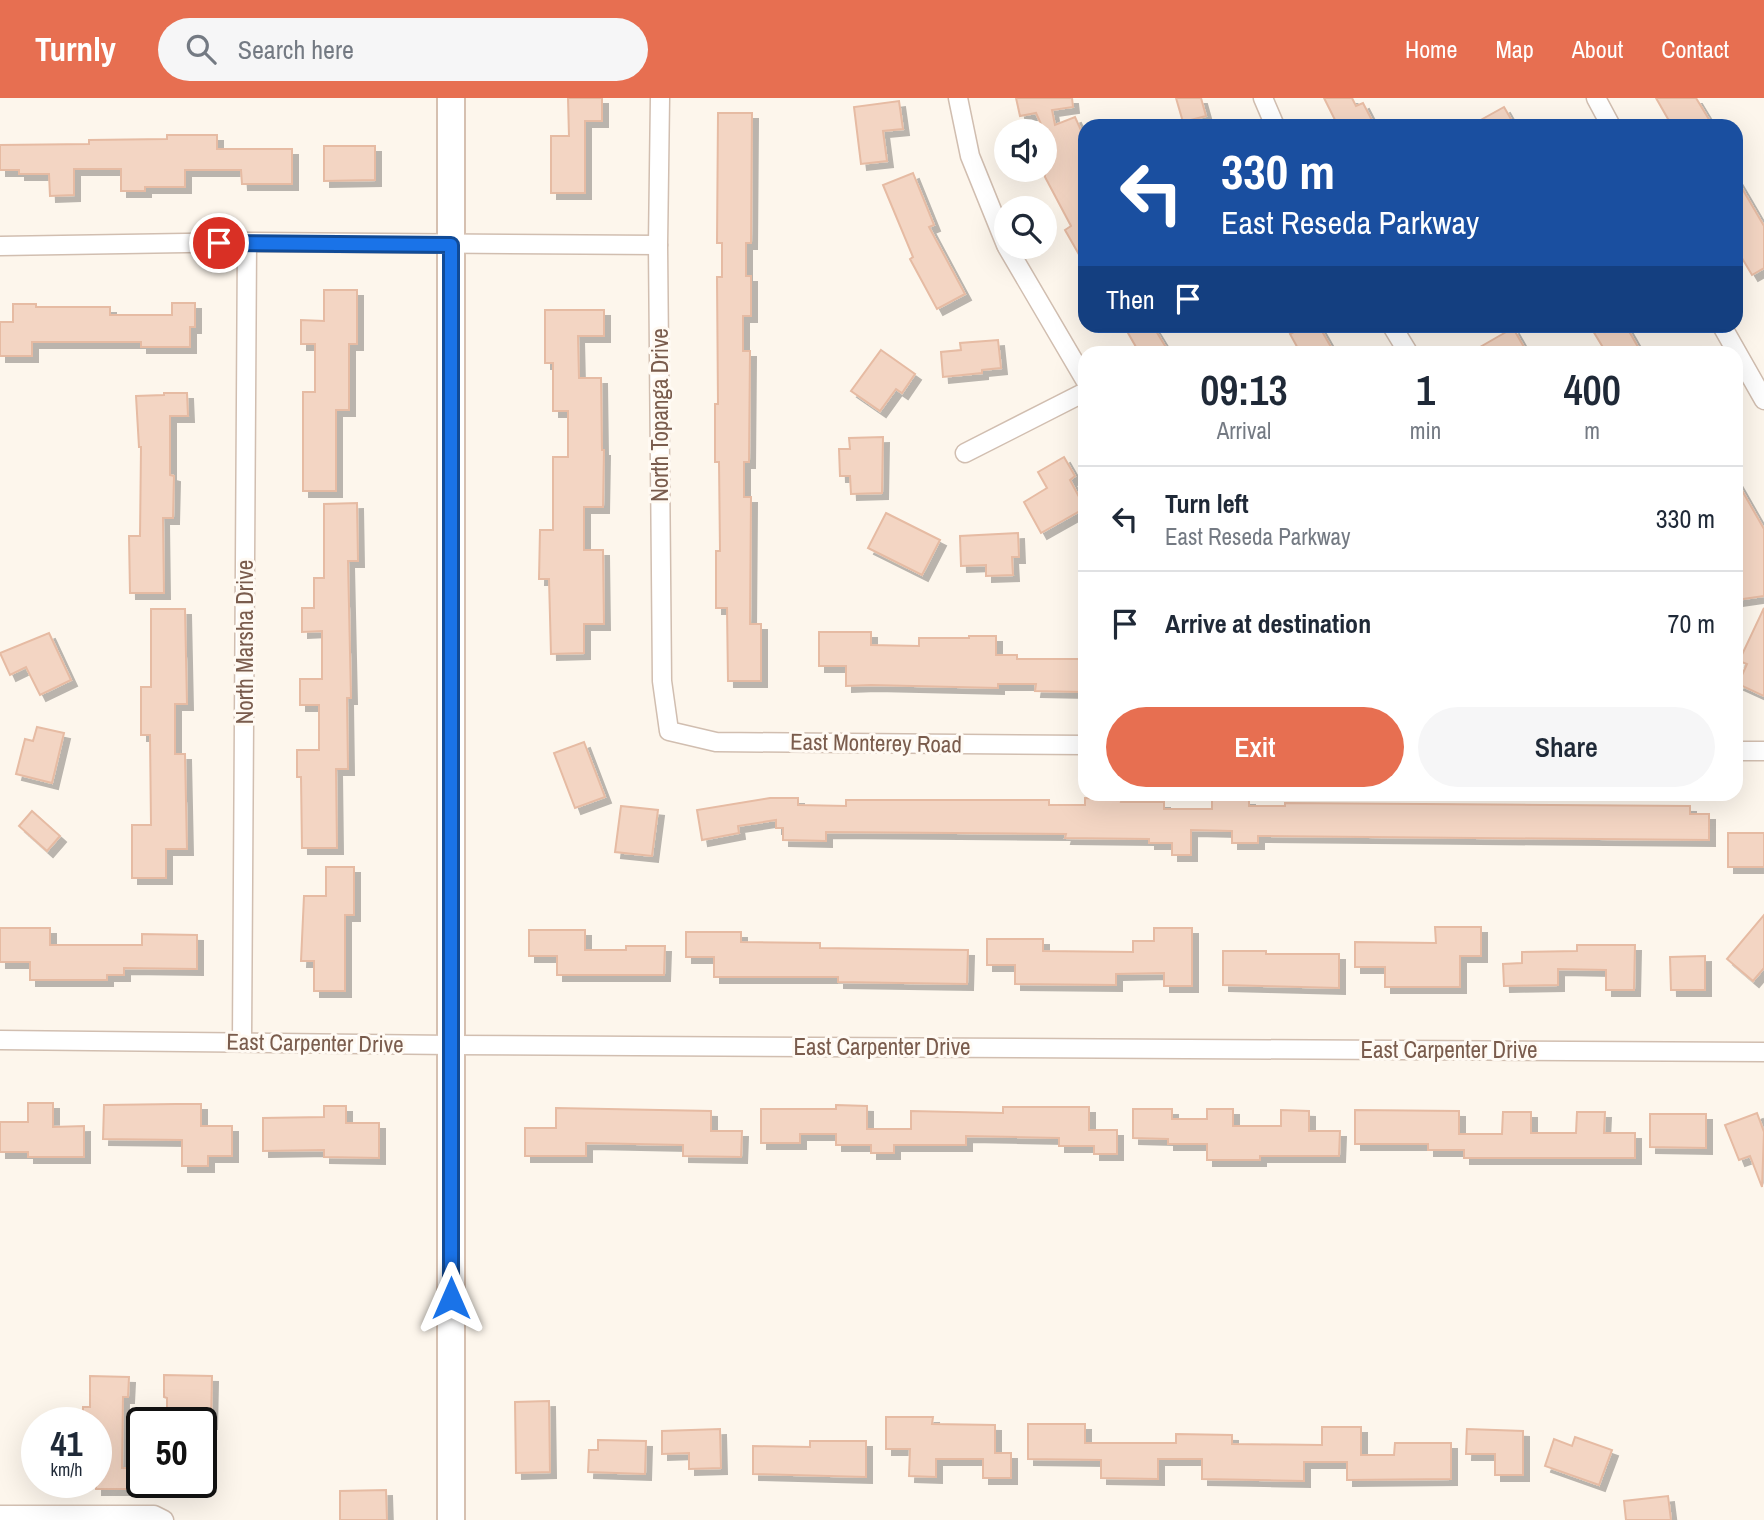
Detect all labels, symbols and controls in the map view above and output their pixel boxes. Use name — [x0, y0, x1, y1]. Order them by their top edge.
search box — [158, 18, 648, 81]
text: Turnly — [35, 27, 116, 71]
icon: search — [182, 30, 220, 68]
text: Search here — [238, 32, 354, 67]
text: Home — [1405, 33, 1457, 65]
text: Map — [1495, 33, 1534, 65]
text: About — [1572, 33, 1623, 65]
text: Contact — [1661, 33, 1729, 65]
map controls — [994, 119, 1057, 259]
button: sound — [994, 119, 1057, 182]
text: 330 m — [1221, 138, 1335, 204]
icon: left — [1106, 147, 1197, 238]
button: search — [994, 196, 1057, 259]
text: East Reseda Parkway — [1221, 201, 1479, 244]
pin — [189, 213, 249, 273]
icon: arrive — [200, 224, 238, 262]
icon: arrive — [1169, 280, 1207, 318]
text: Then — [1106, 282, 1155, 317]
street label: North Topanga Drive — [644, 328, 675, 502]
text: 09:13 — [1200, 362, 1288, 418]
text: 1 — [1416, 362, 1435, 418]
text: 400 — [1563, 362, 1621, 418]
text: Arrival — [1217, 415, 1271, 446]
text: min — [1410, 415, 1441, 446]
text: m — [1584, 415, 1600, 446]
text: Turn left — [1165, 486, 1249, 521]
icon: left — [1106, 500, 1144, 538]
text: 330 m — [1656, 501, 1715, 536]
text: East Reseda Parkway — [1165, 521, 1351, 552]
street label: North Marsha Drive — [229, 560, 260, 724]
icon: arrive — [1106, 605, 1144, 643]
text: Arrive at destination — [1165, 606, 1371, 641]
text: 70 m — [1668, 606, 1715, 641]
button: Exit — [1106, 707, 1404, 787]
button: Share — [1418, 707, 1715, 787]
street label: East Monterey Road — [790, 726, 962, 759]
street label: East Carpenter Drive — [226, 1025, 404, 1060]
street label: East Carpenter Drive — [793, 1031, 971, 1062]
street label: East Carpenter Drive — [1360, 1034, 1538, 1065]
position arrow — [414, 1261, 488, 1335]
speed limit sign: 50 — [126, 1407, 217, 1498]
text: 41 — [51, 1420, 82, 1467]
text: km/h — [51, 1457, 83, 1482]

